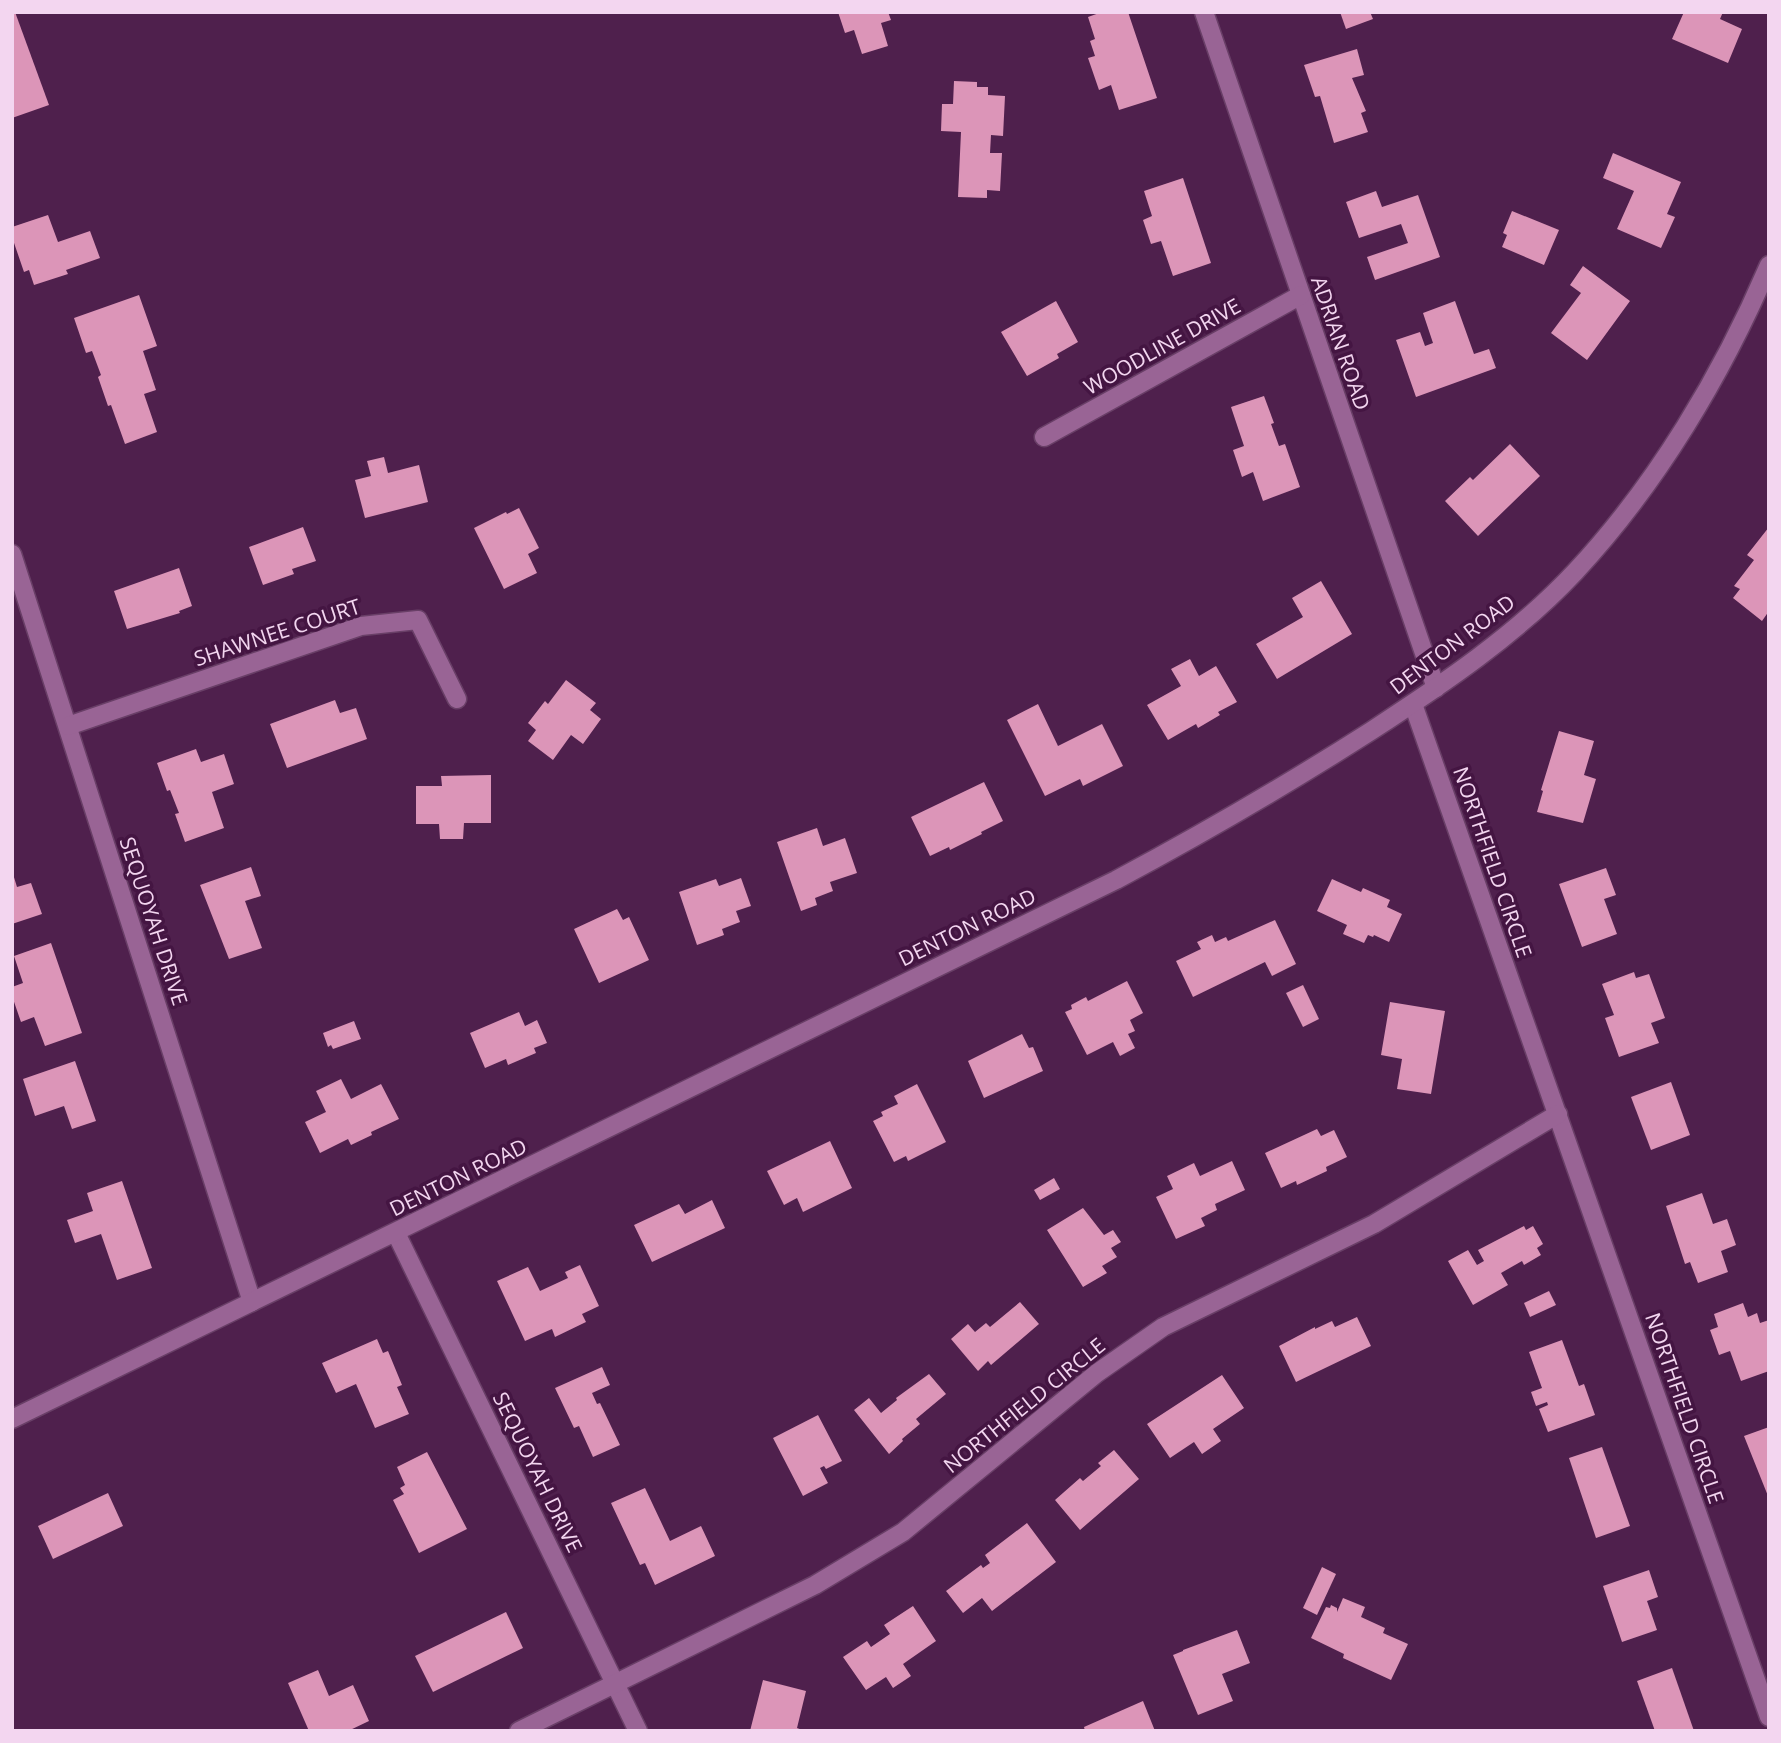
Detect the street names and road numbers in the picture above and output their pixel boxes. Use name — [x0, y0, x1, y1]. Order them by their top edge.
street label: ADRIAN ROAD — [1305, 272, 1377, 414]
street label: WOODLINE DRIVE — [1079, 291, 1245, 401]
street label: DENTON ROAD — [1384, 588, 1520, 700]
street label: SHAWNEE COURT — [190, 592, 364, 672]
street label: NORTHFIELD CIRCLE — [1447, 763, 1539, 961]
street label: SEQUOYAH DRIVE — [114, 833, 194, 1009]
street label: DENTON ROAD — [894, 882, 1040, 972]
street label: DENTON ROAD — [385, 1132, 531, 1222]
street label: NORTHFIELD CIRCLE — [1639, 1309, 1731, 1507]
street label: NORTHFIELD CIRCLE — [937, 1331, 1111, 1479]
street label: SEQUOYAH DRIVE — [487, 1387, 589, 1557]

